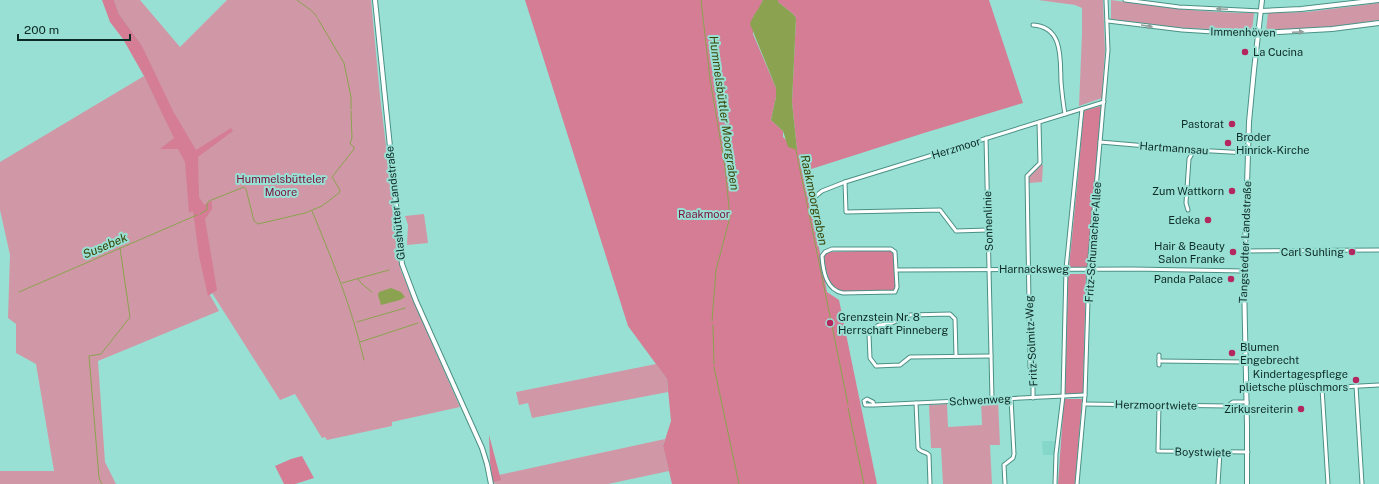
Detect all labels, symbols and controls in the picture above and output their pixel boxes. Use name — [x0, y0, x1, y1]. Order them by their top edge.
one-way arrow — [1216, 6, 1228, 13]
scale bar — [18, 16, 130, 42]
text: 200 m — [24, 23, 59, 37]
one-way arrow — [1140, 23, 1153, 29]
street label: Immenhöven — [1210, 25, 1276, 39]
one-way arrow — [1292, 28, 1304, 35]
water label: Hummelsbüttler Moorgraben — [706, 35, 742, 192]
place label: La Cucina — [1253, 46, 1303, 58]
marker: La Cucina — [1240, 47, 1250, 57]
place label: Pastorat — [1181, 118, 1224, 130]
marker: Pastorat — [1227, 119, 1237, 129]
place label: Broder Hinrick-Kirche — [1236, 131, 1309, 156]
street label: Herzmoor — [930, 135, 982, 161]
marker: Broder Hinrick-Kirche — [1223, 138, 1233, 148]
street label: Hartmannsau — [1139, 140, 1209, 156]
street label: Glashütter Landstraße — [383, 145, 407, 261]
water label: Raakmoorgraben — [798, 153, 831, 247]
park label: Hummelsbütteler Moore — [236, 173, 326, 198]
street label: Fritz-Schumacher-Allee — [1083, 181, 1103, 303]
street label: Tangstedter Landstraße — [1237, 181, 1253, 303]
place label: Zum Wattkorn — [1152, 185, 1224, 197]
marker: Zum Wattkorn — [1227, 186, 1237, 196]
street label: Sonnenlinie — [981, 191, 995, 251]
park label: Raakmoor — [678, 208, 730, 220]
place label: Edeka — [1168, 214, 1200, 226]
marker: Edeka — [1203, 215, 1213, 225]
water label: Susebek — [81, 230, 130, 262]
place label: Hair & Beauty Salon Franke — [1154, 240, 1225, 265]
place label: Carl Suhling — [1281, 246, 1344, 258]
marker: Hair & Beauty Salon Franke — [1228, 247, 1238, 257]
marker: Carl Suhling — [1347, 247, 1357, 257]
street label: Harnacksweg — [999, 263, 1069, 275]
place label: Panda Palace — [1154, 273, 1223, 285]
marker: Panda Palace — [1226, 274, 1236, 284]
street label: Fritz-Solmitz-Weg — [1023, 295, 1039, 387]
place label: Grenzstein Nr. 8 Herrschaft Pinneberg — [838, 311, 948, 336]
marker: Grenzstein Nr. 8 Herrschaft Pinneberg — [825, 318, 835, 328]
place label: Blumen Engebrecht — [1240, 341, 1299, 366]
marker: Blumen Engebrecht — [1227, 348, 1237, 358]
place label: Kindertagespflege plietsche plüschmors — [1239, 368, 1348, 393]
marker: Kindertagespflege plietsche plüschmors — [1351, 375, 1361, 385]
street label: Schwenweg — [949, 392, 1011, 408]
street label: Herzmoortwiete — [1115, 398, 1197, 412]
place label: Zirkusreiterin — [1224, 403, 1293, 415]
marker: Zirkusreiterin — [1296, 404, 1306, 414]
street label: Boystwiete — [1175, 446, 1231, 458]

